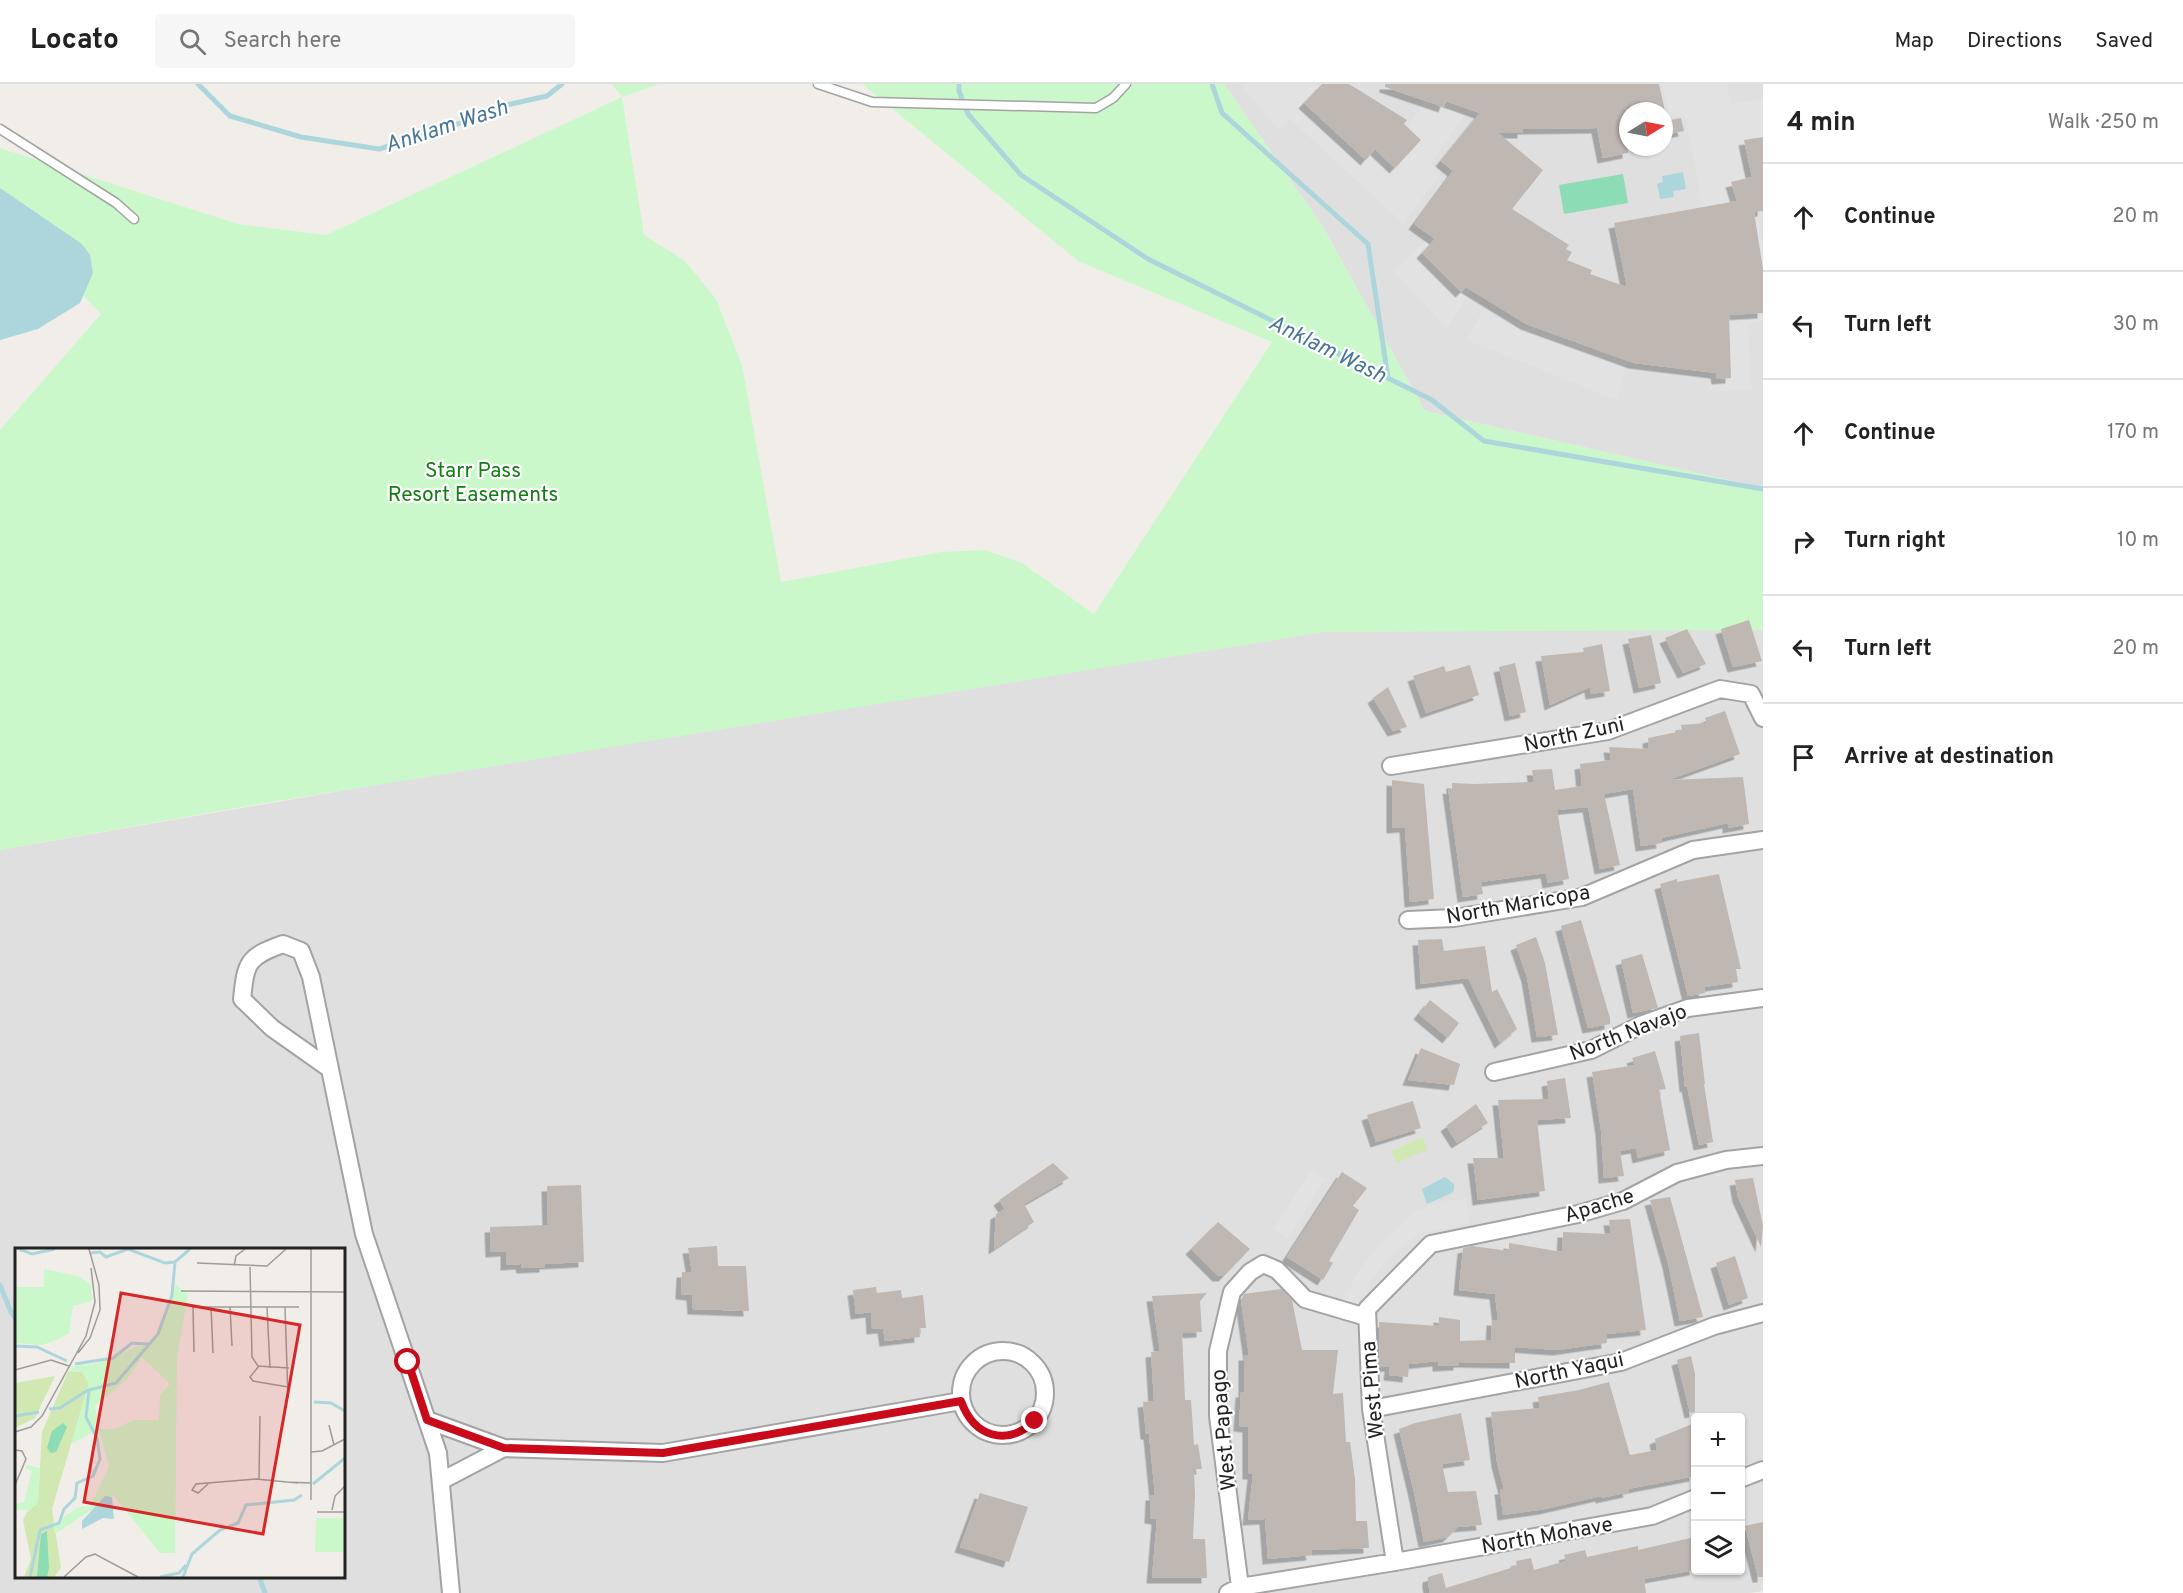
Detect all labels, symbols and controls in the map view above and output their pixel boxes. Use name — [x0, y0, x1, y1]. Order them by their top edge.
search box — [155, 14, 575, 68]
text: Locato — [30, 23, 119, 59]
icon: search — [176, 25, 209, 58]
text: Search here — [224, 28, 341, 55]
text: Map — [1894, 28, 1934, 55]
text: Directions — [1967, 28, 2062, 55]
text: Saved — [2095, 28, 2153, 55]
water label: Anklam Wash — [382, 95, 512, 160]
north arrow — [1619, 102, 1673, 156]
text: 4 min — [1787, 107, 1856, 140]
text: Walk · 250 m — [2048, 110, 2159, 136]
icon: ahead — [1787, 201, 1820, 234]
text: Continue — [1844, 204, 1935, 231]
text: 20 m — [2112, 204, 2159, 230]
icon: left — [1787, 309, 1820, 342]
water label: Anklam Wash — [1264, 310, 1390, 390]
text: Turn left — [1844, 312, 1932, 339]
text: 30 m — [2113, 312, 2159, 338]
icon: ahead — [1787, 417, 1820, 450]
text: Continue — [1844, 420, 1935, 447]
text: 170 m — [2107, 420, 2159, 446]
park label: Starr Pass Resort Easements — [388, 458, 558, 509]
icon: right — [1787, 525, 1820, 558]
text: Turn right — [1844, 528, 1946, 555]
text: 10 m — [2117, 528, 2159, 554]
icon: left — [1787, 633, 1820, 666]
text: Turn left — [1844, 636, 1932, 663]
text: 20 m — [2112, 636, 2159, 662]
street label: North Zuni — [1522, 712, 1627, 759]
icon: arrive — [1787, 741, 1820, 774]
text: Arrive at destination — [1844, 744, 2054, 771]
street label: North Maricopa — [1444, 880, 1592, 931]
street label: North Navajo — [1566, 999, 1691, 1068]
street label: Apache — [1561, 1183, 1638, 1230]
inset map — [15, 1248, 345, 1578]
street label: West Pima — [1356, 1340, 1391, 1440]
street label: North Yaqui — [1512, 1347, 1626, 1396]
route start — [394, 1348, 420, 1374]
street label: West Papago — [1206, 1368, 1243, 1492]
route end — [1021, 1407, 1047, 1433]
map controls — [1691, 1413, 1745, 1575]
button: + — [1691, 1413, 1745, 1467]
button: − — [1691, 1467, 1745, 1521]
street label: North Mohave — [1480, 1512, 1615, 1561]
button: layers — [1691, 1521, 1745, 1575]

